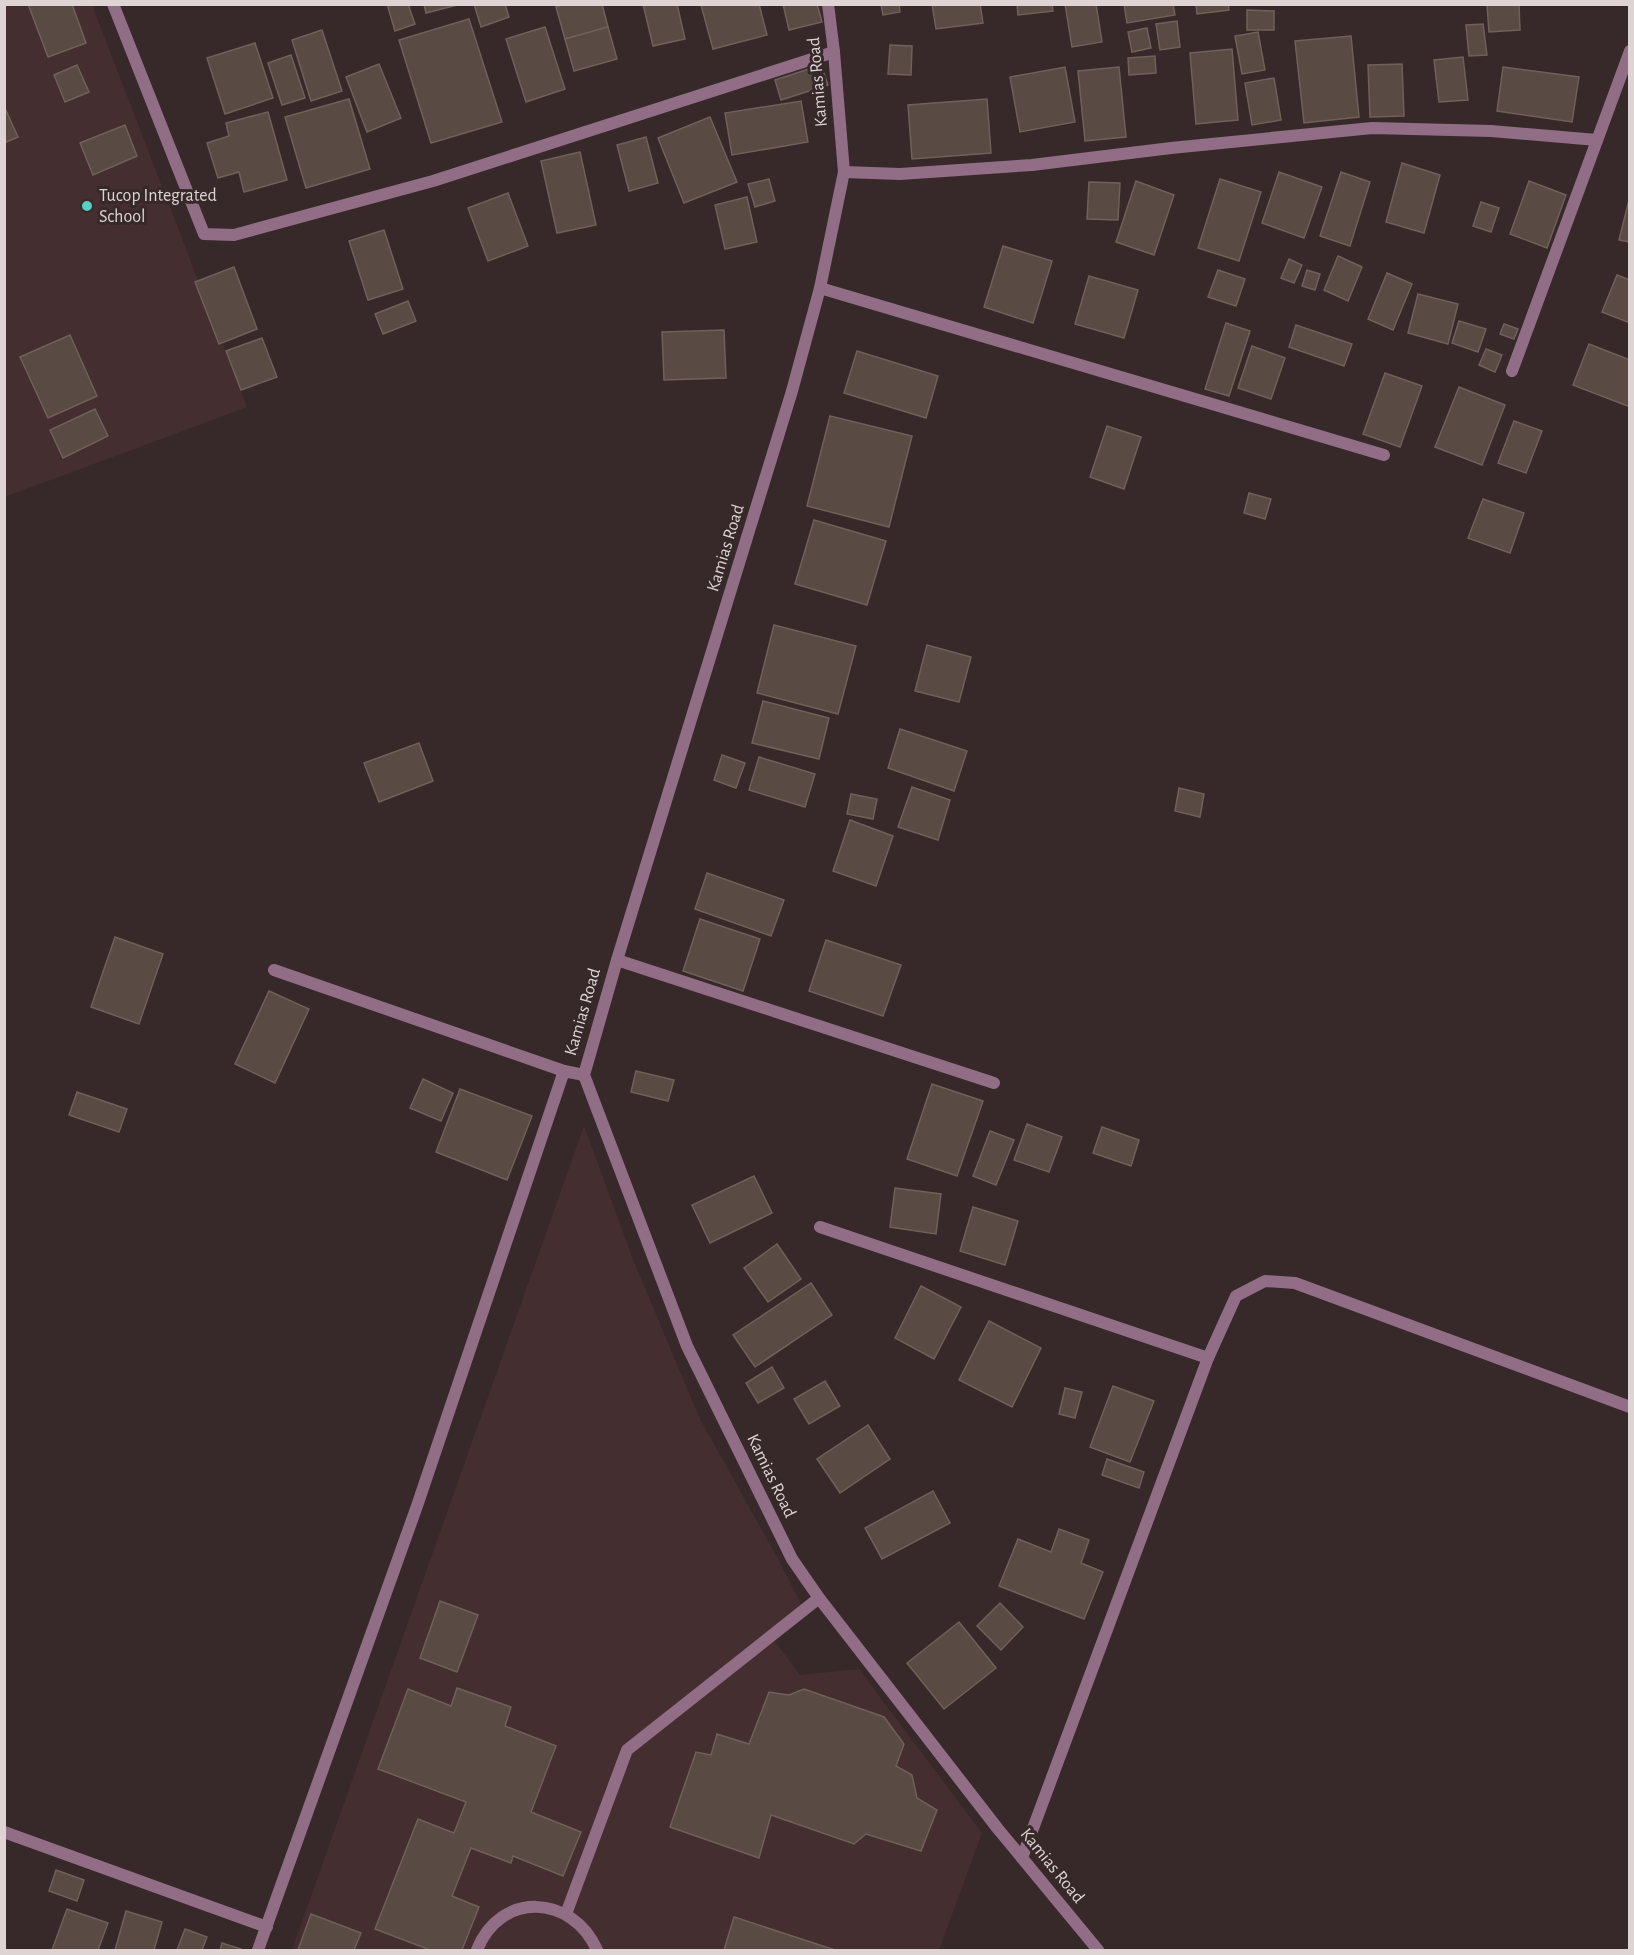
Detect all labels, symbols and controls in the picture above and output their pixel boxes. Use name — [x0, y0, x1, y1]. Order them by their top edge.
street label: Kamias Road — [805, 36, 831, 128]
place label: Tucop Integrated School — [99, 187, 217, 226]
marker: Tucop Integrated School — [80, 199, 94, 213]
street label: Kamias Road — [704, 502, 748, 594]
street label: Kamias Road — [562, 966, 604, 1058]
street label: Kamias Road — [743, 1431, 799, 1521]
street label: Kamias Road — [1017, 1825, 1087, 1907]

